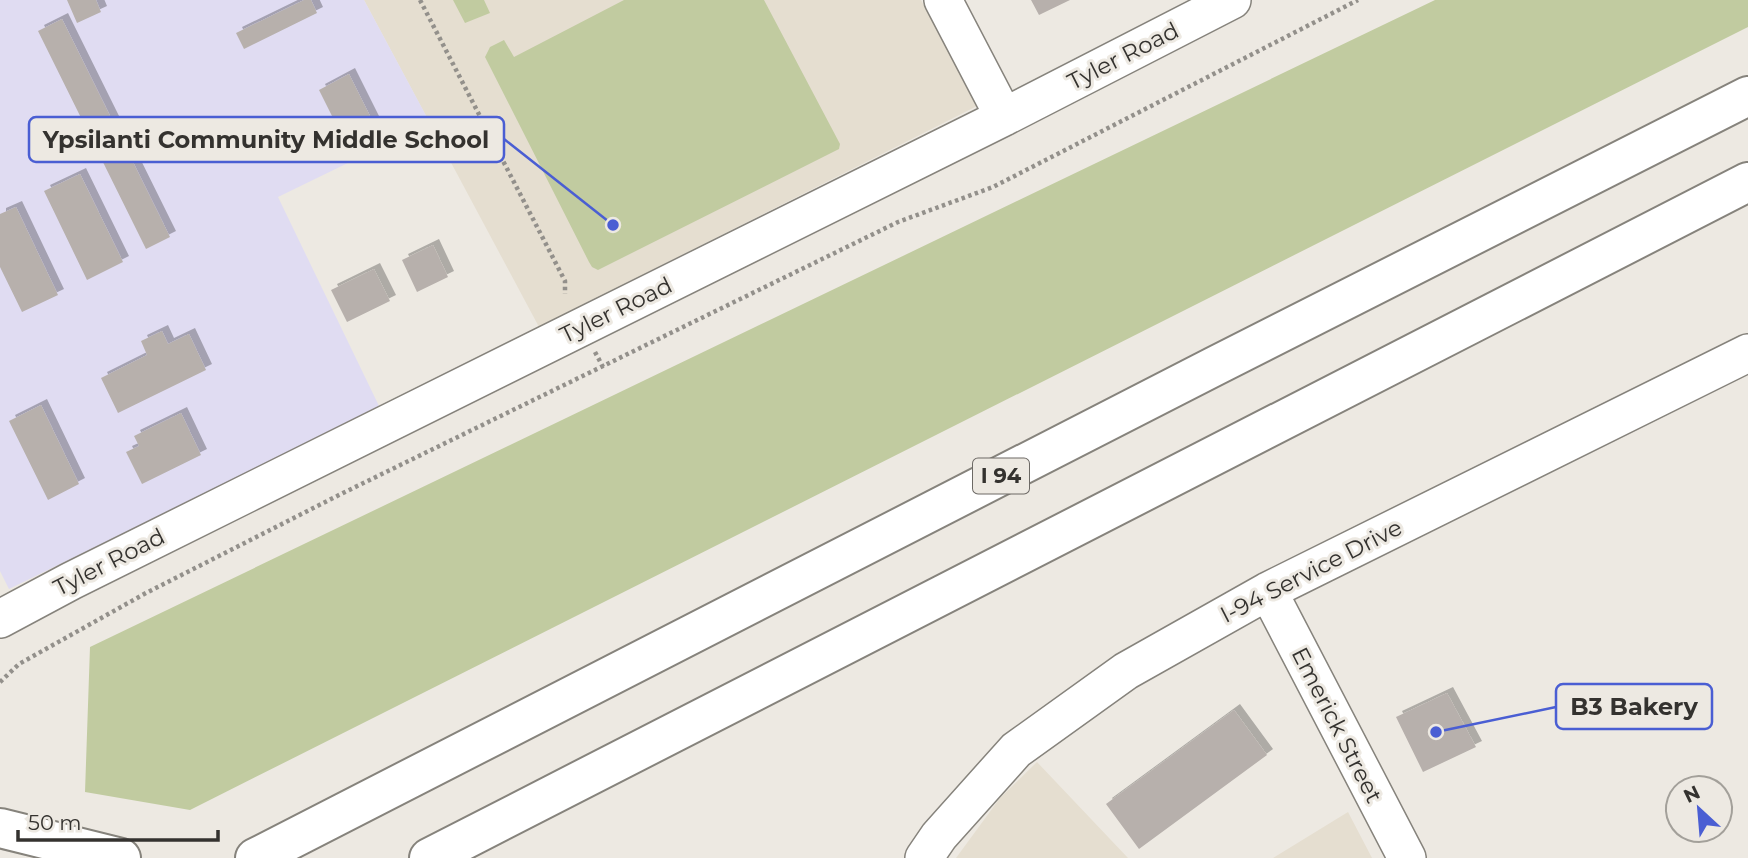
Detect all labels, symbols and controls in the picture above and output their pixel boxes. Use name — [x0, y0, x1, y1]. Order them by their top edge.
street label: Tyler Road — [1063, 16, 1183, 96]
callout: Ypsilanti Community Middle School — [29, 117, 504, 162]
text: Ypsilanti Community Middle School — [42, 125, 489, 154]
street label: Tyler Road — [555, 271, 677, 349]
road number: I 94 — [973, 458, 1029, 494]
street label: I-94 Service Drive — [1215, 513, 1407, 629]
street label: Tyler Road — [49, 522, 169, 602]
street label: Emerick Street — [1286, 642, 1388, 808]
callout: B3 Bakery — [1556, 684, 1712, 729]
text: B3 Bakery — [1570, 692, 1698, 721]
north arrow — [1664, 774, 1734, 844]
text: N — [1680, 780, 1704, 808]
scale bar — [18, 798, 217, 842]
text: 50 m — [28, 810, 82, 835]

